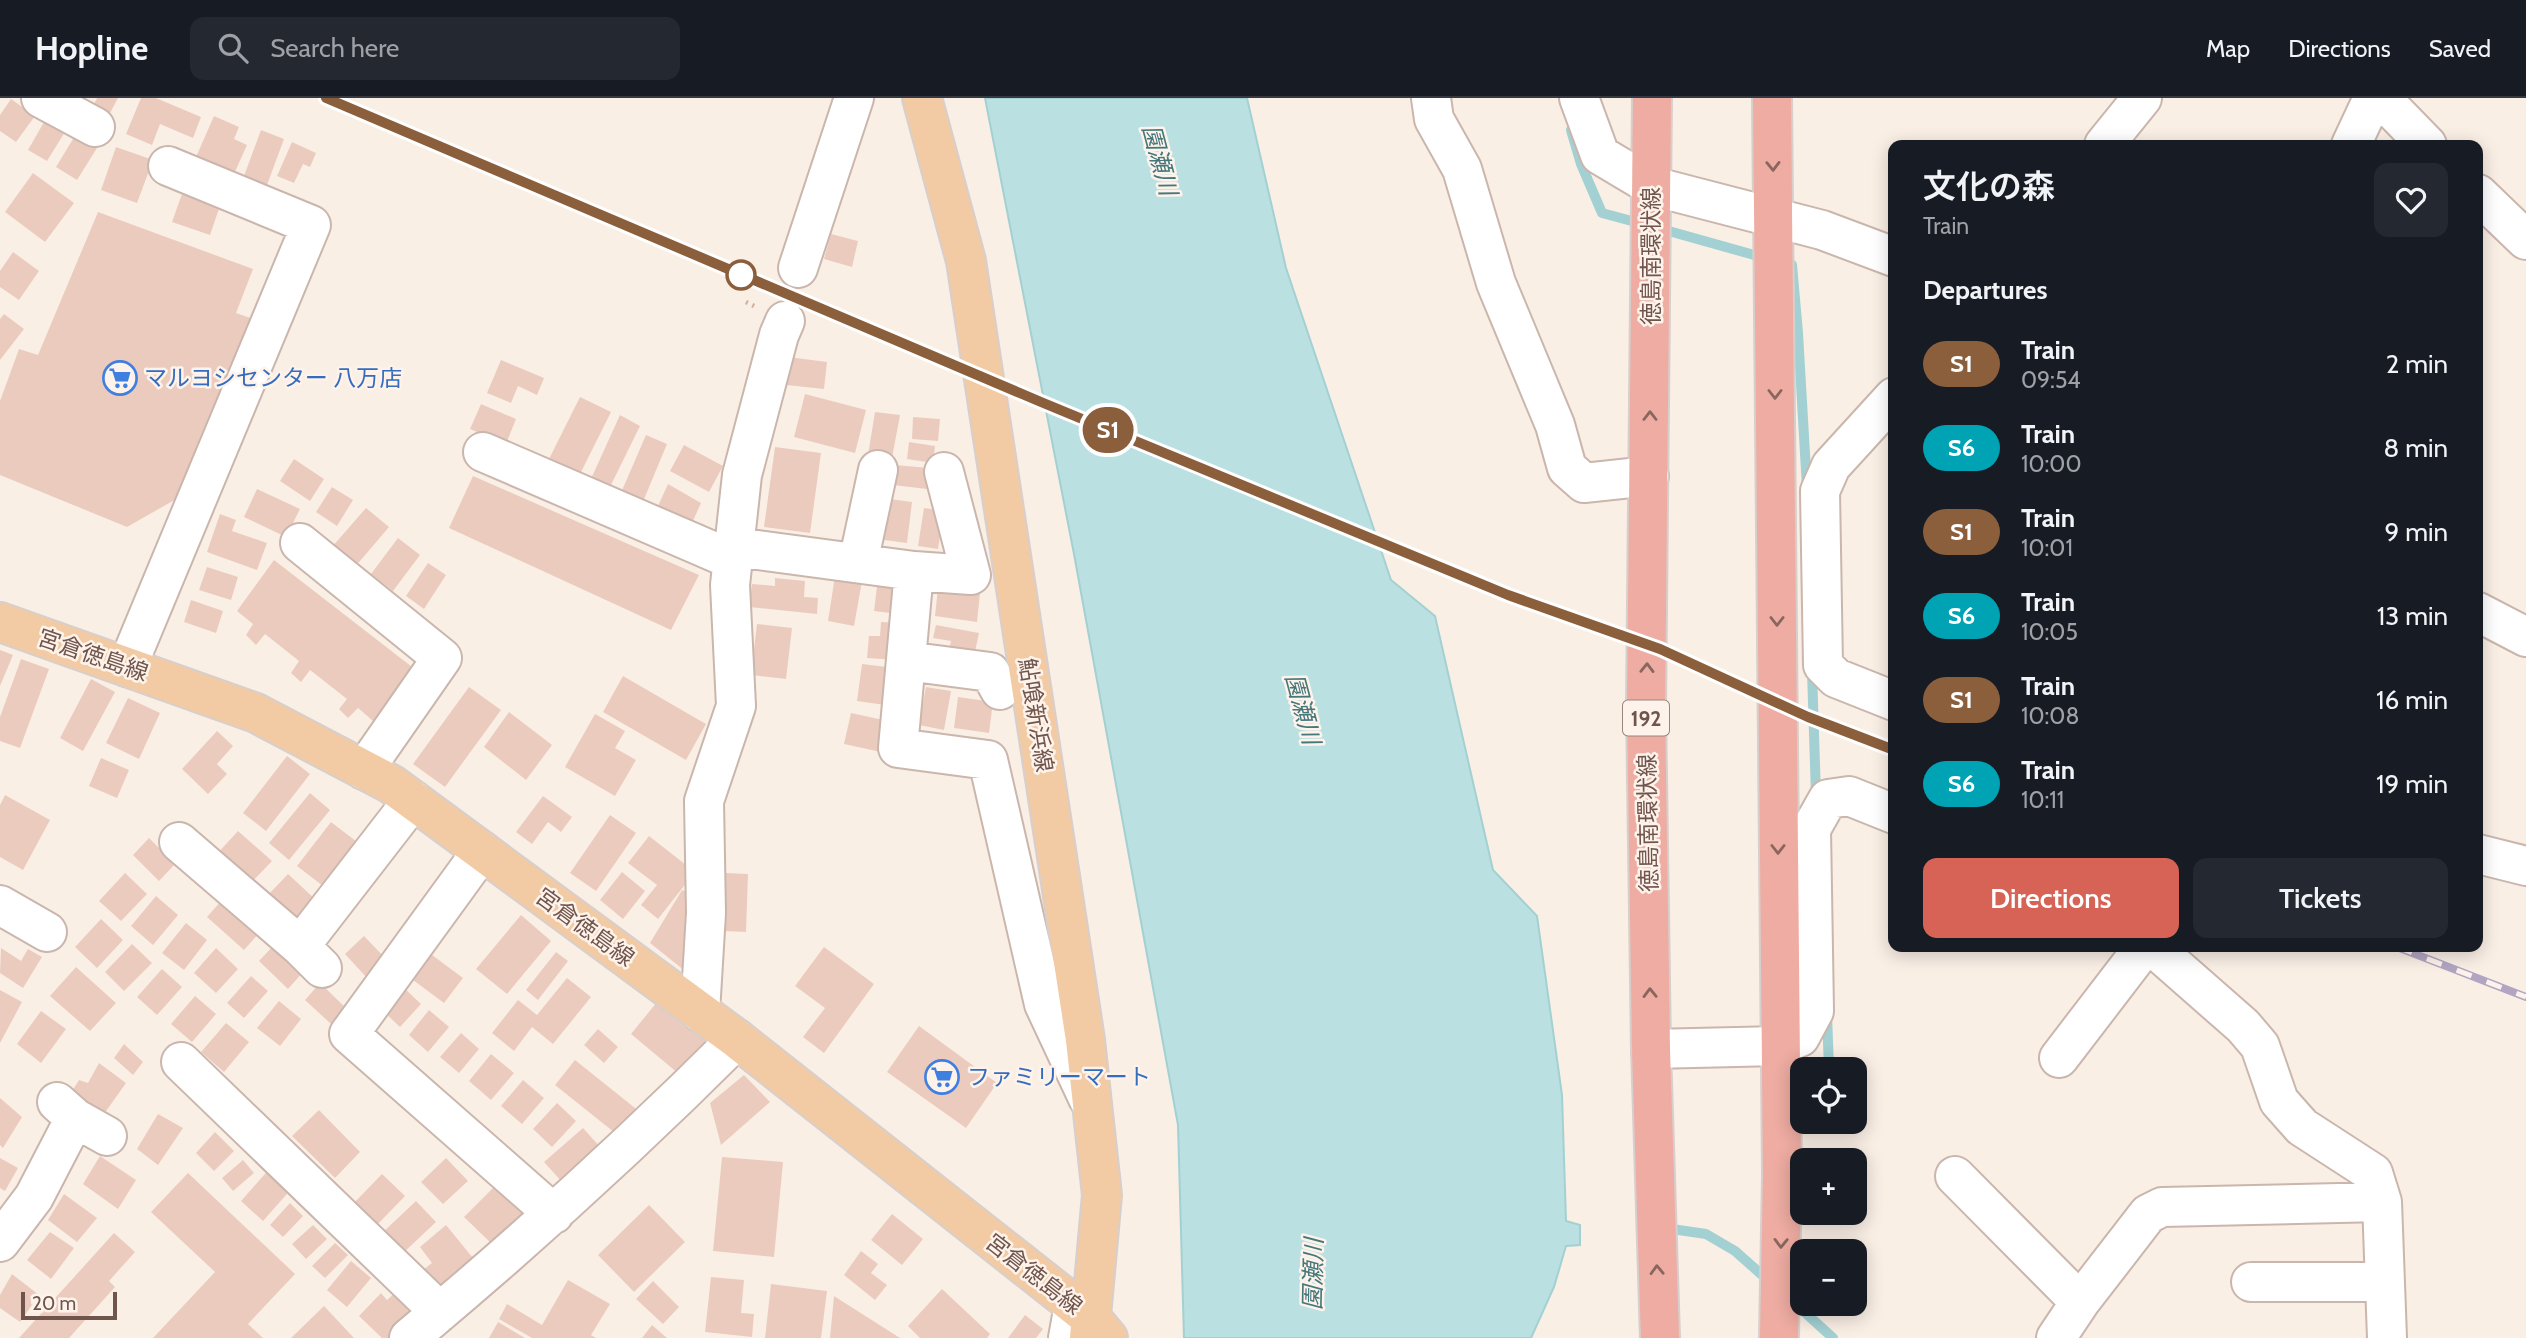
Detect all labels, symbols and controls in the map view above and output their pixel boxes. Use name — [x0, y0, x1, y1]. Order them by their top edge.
search box — [190, 17, 680, 80]
text: Hopline — [35, 28, 148, 68]
icon: search — [214, 29, 252, 67]
text: Search here — [270, 32, 399, 64]
text: Map — [2206, 34, 2250, 63]
text: Directions — [2288, 34, 2391, 63]
text: Saved — [2429, 34, 2491, 63]
water label: 園瀬川 — [1137, 121, 1184, 201]
one-way arrow — [1765, 161, 1781, 172]
button: heart — [2374, 163, 2448, 237]
text: 文化の森 — [1923, 166, 2055, 206]
street label: 徳島南環状線 — [1637, 187, 1665, 325]
text: Train — [1923, 212, 1969, 240]
unlabelled marker — [726, 260, 756, 290]
text: Departures — [1923, 274, 2047, 306]
text: Train — [2021, 334, 2075, 366]
text: 2 min — [2386, 348, 2448, 380]
text: S1 — [1950, 349, 1973, 378]
supermarket icon: マルヨシセンター 八万店 — [101, 359, 139, 397]
place label: マルヨシセンター 八万店 — [144, 364, 402, 392]
text: 09:54 — [2021, 366, 2081, 394]
one-way arrow — [1767, 389, 1783, 399]
line badge: S1 — [1076, 407, 1140, 453]
one-way arrow — [1642, 410, 1658, 421]
text: S1 — [1097, 415, 1119, 444]
text: Train — [2021, 418, 2075, 450]
text: 8 min — [2384, 432, 2448, 464]
text: S6 — [1948, 433, 1975, 462]
text: 10:00 — [2021, 450, 2081, 478]
text: Train — [2021, 502, 2075, 534]
text: 9 min — [2385, 516, 2448, 548]
text: S1 — [1950, 517, 1973, 546]
text: 10:01 — [2021, 534, 2073, 562]
text: Train — [2021, 586, 2075, 618]
text: 13 min — [2377, 600, 2448, 632]
text: S6 — [1948, 601, 1975, 630]
one-way arrow — [1769, 616, 1785, 627]
text: 10:05 — [2021, 618, 2078, 646]
street label: 宮倉徳島線 — [34, 623, 152, 687]
street label: 鮎喰新浜線 — [1013, 656, 1059, 774]
one-way arrow — [1639, 662, 1654, 673]
water label: 園瀬川 — [1280, 670, 1327, 750]
text: Train — [2021, 670, 2075, 702]
text: 16 min — [2376, 684, 2448, 716]
text: S1 — [1950, 685, 1973, 714]
road number: 192 — [1623, 700, 1669, 736]
text: 10:08 — [2021, 702, 2079, 730]
street label: 徳島南環状線 — [1633, 754, 1663, 892]
text: Train — [2021, 754, 2075, 786]
text: 19 min — [2376, 768, 2448, 800]
text: S6 — [1948, 769, 1975, 798]
text: 10:11 — [2021, 786, 2064, 814]
one-way arrow — [1770, 844, 1786, 854]
button: Directions — [1923, 858, 2179, 938]
button: Tickets — [2193, 858, 2448, 938]
street label: 宮倉徳島線 — [530, 882, 640, 972]
one-way arrow — [1642, 988, 1658, 998]
map controls — [1790, 1057, 1867, 1316]
button: locate — [1790, 1057, 1867, 1134]
supermarket icon: ファミリーマート — [923, 1058, 961, 1096]
place label: ファミリーマート — [967, 1063, 1151, 1091]
button: + — [1790, 1148, 1867, 1225]
street label: 宮倉徳島線 — [980, 1228, 1088, 1320]
water label: 園瀬川 — [1298, 1235, 1328, 1310]
one-way arrow — [1773, 1238, 1788, 1249]
button: − — [1790, 1239, 1867, 1316]
one-way arrow — [1650, 1264, 1665, 1275]
scale bar — [21, 1289, 117, 1321]
text: 20 m — [32, 1292, 76, 1315]

